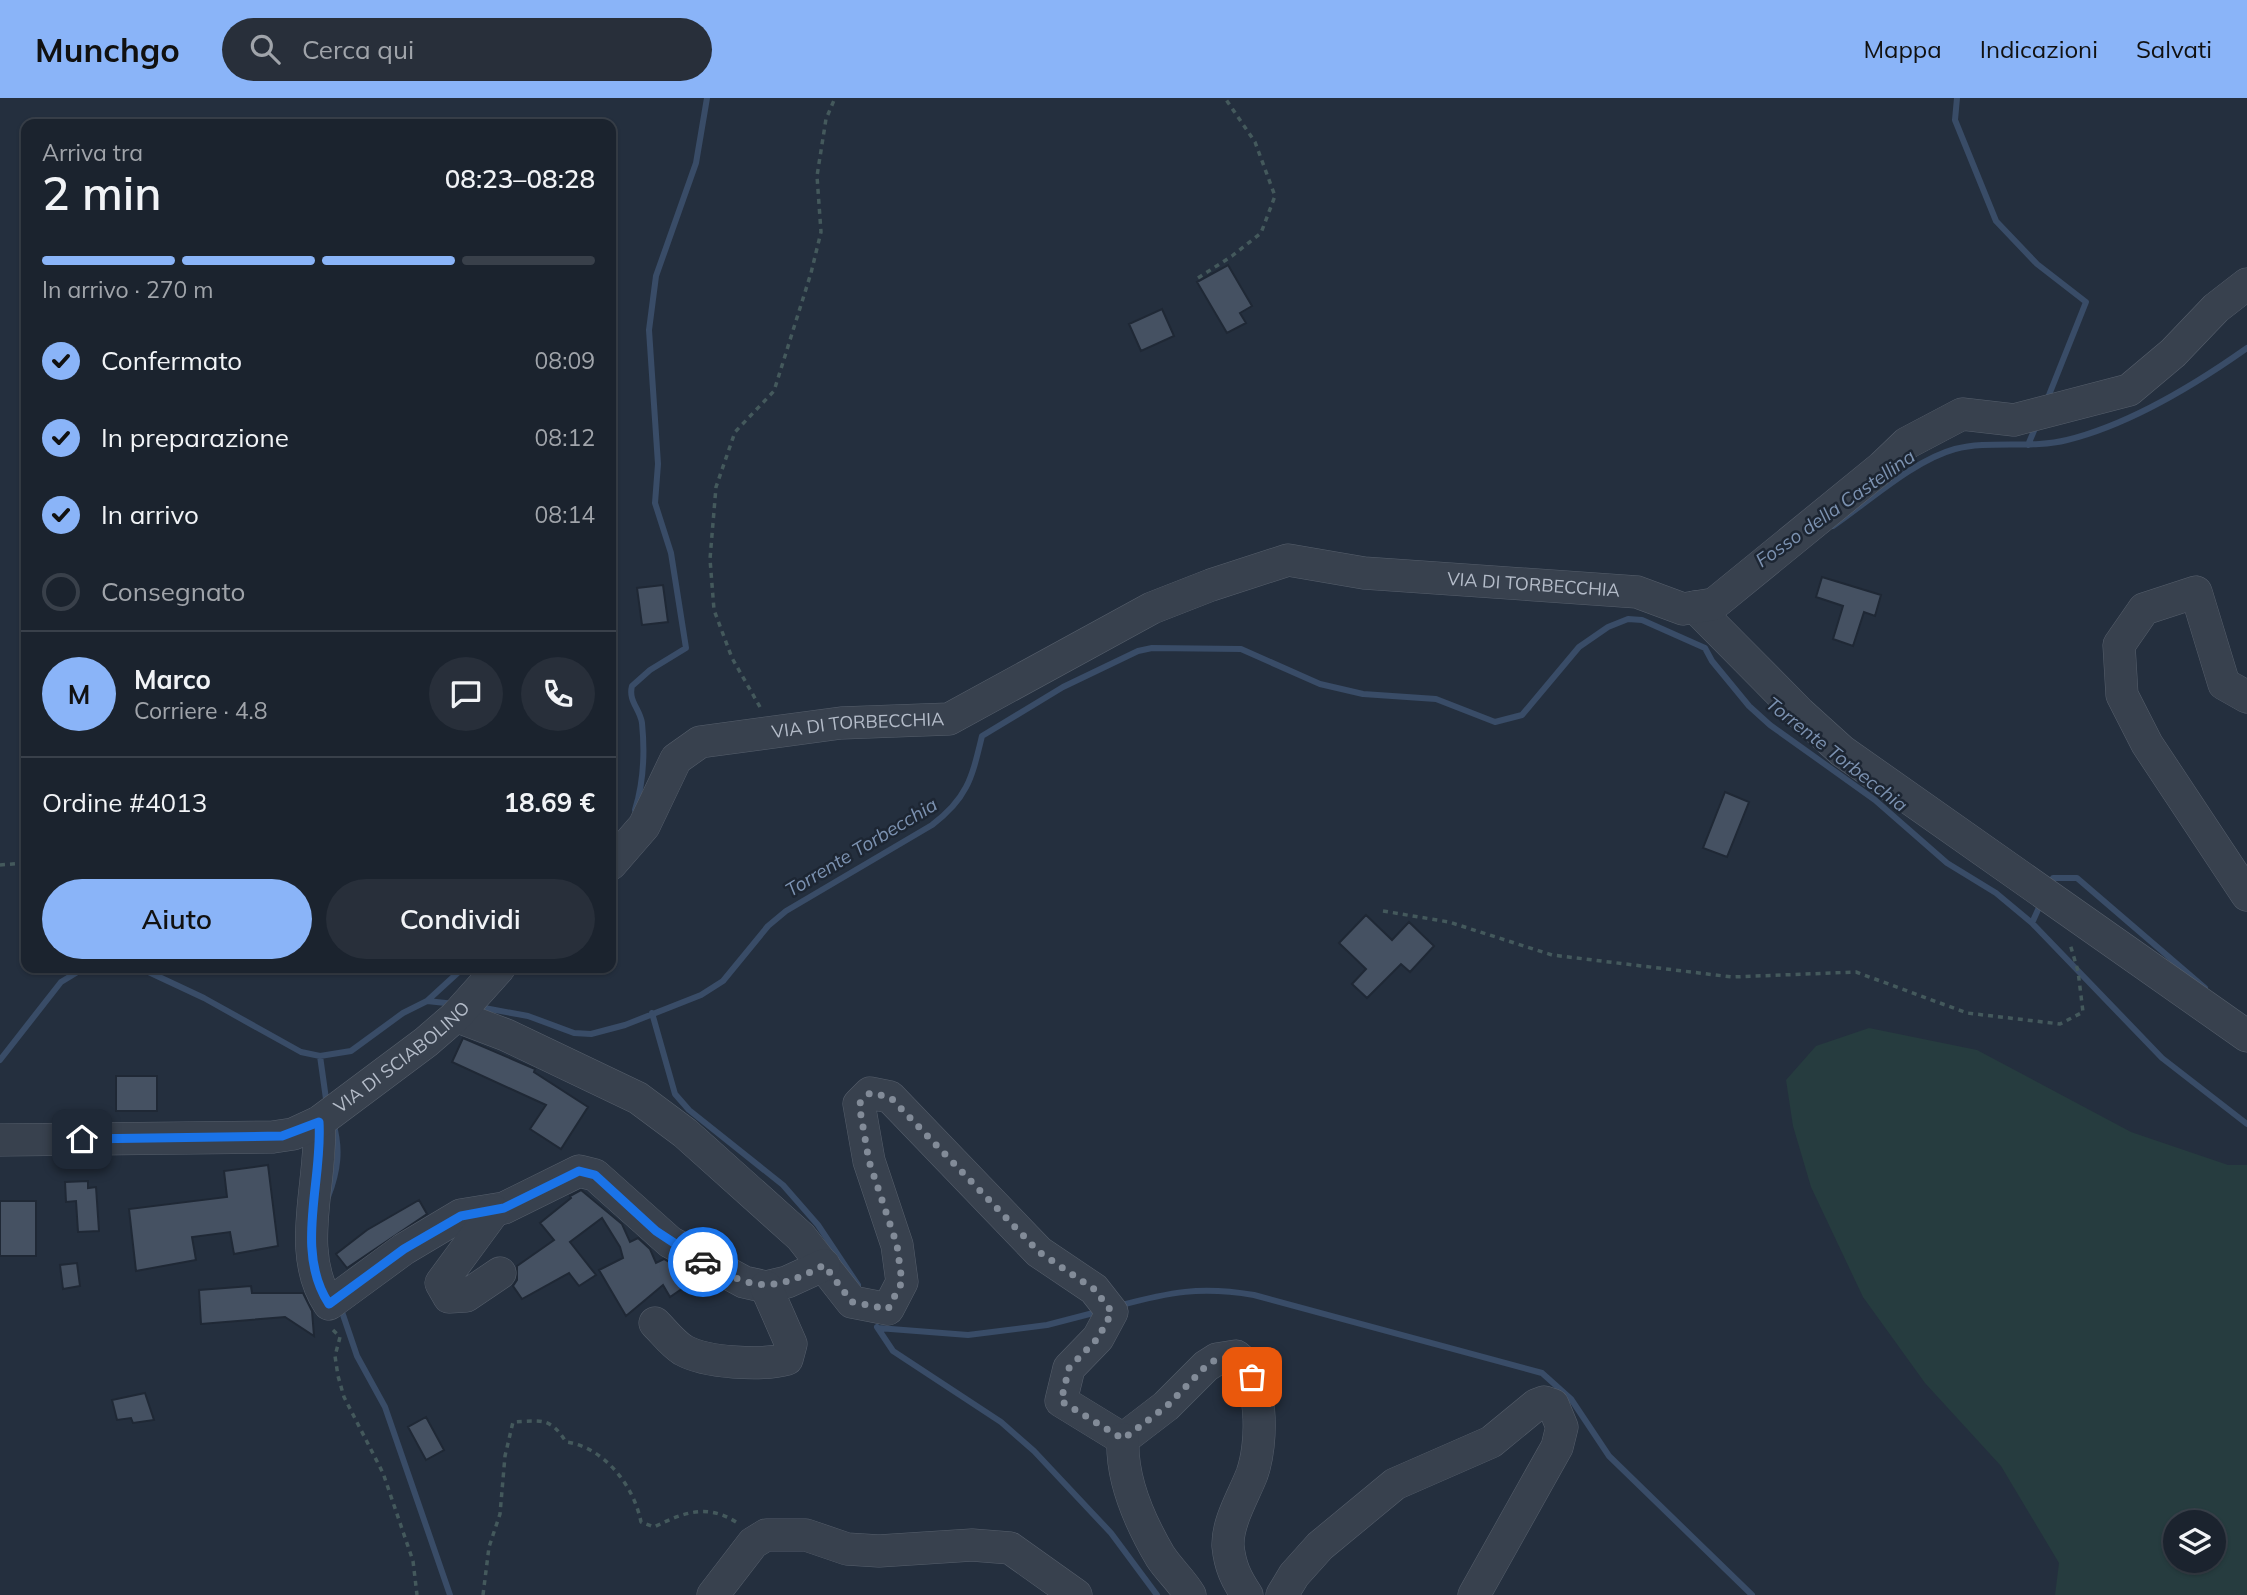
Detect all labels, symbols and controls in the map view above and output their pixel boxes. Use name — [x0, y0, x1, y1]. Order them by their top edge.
search box — [222, 18, 712, 81]
text: Munchgo — [35, 29, 180, 70]
icon: search — [246, 30, 284, 68]
text: Cerca qui — [302, 33, 414, 66]
text: Mappa — [1863, 34, 1942, 64]
text: Indicazioni — [1980, 34, 2098, 64]
text: Salvati — [2136, 34, 2212, 64]
text: Arriva tra — [42, 138, 143, 167]
text: 08:23–08:28 — [445, 162, 595, 195]
text: 2 min — [42, 164, 161, 222]
text: In arrivo · 270 m — [42, 275, 214, 304]
icon: check — [42, 342, 80, 380]
text: Confermato — [101, 344, 242, 377]
text: 08:09 — [535, 346, 595, 375]
icon: check — [42, 419, 80, 457]
text: In preparazione — [101, 421, 289, 454]
text: 08:12 — [535, 423, 595, 452]
water label: Fosso della Castellina — [1751, 444, 1919, 572]
icon: check — [42, 496, 80, 534]
text: In arrivo — [101, 498, 199, 531]
text: 08:14 — [535, 500, 595, 529]
street label: VIA DI TORBECCHIA — [1446, 567, 1621, 602]
text: Consegnato — [101, 575, 245, 608]
button: chat — [429, 657, 503, 731]
button: phone — [521, 657, 595, 731]
text: Marco — [134, 663, 211, 696]
text: M — [68, 678, 90, 711]
water label: Torrente Torbecchia — [1761, 691, 1913, 817]
text: Corriere · 4.8 — [134, 696, 268, 725]
street label: VIA DI TORBECCHIA — [770, 707, 945, 743]
text: Ordine #4013 — [42, 786, 207, 819]
text: 18.69 € — [503, 786, 595, 819]
water label: Torrente Torbecchia — [781, 792, 941, 902]
button: Aiuto — [42, 879, 312, 959]
button: Condividi — [326, 879, 595, 959]
street label: VIA DI SCIABOLINO — [329, 996, 475, 1118]
pin — [52, 1109, 112, 1169]
icon: home — [63, 1120, 101, 1158]
courier — [668, 1227, 738, 1297]
icon: car — [684, 1243, 722, 1281]
pin — [1222, 1347, 1282, 1407]
icon: bag — [1233, 1358, 1271, 1396]
map controls — [2163, 1510, 2226, 1573]
button: layers — [2163, 1510, 2226, 1573]

